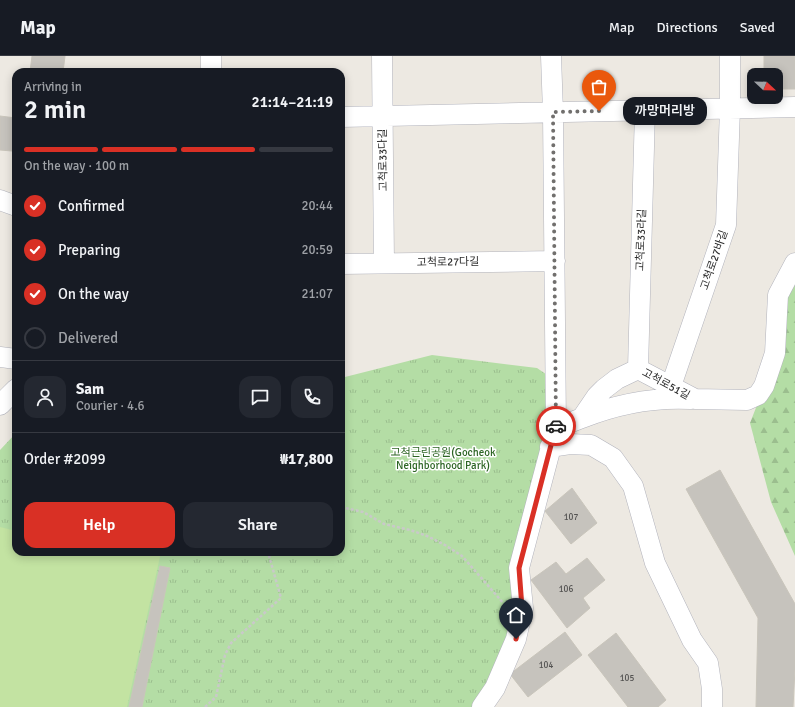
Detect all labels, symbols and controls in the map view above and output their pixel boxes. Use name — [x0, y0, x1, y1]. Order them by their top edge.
text: Map — [20, 16, 56, 40]
text: Map — [609, 19, 635, 36]
text: Directions — [657, 19, 718, 36]
text: Saved — [740, 19, 775, 36]
north arrow — [747, 68, 783, 104]
map controls — [747, 68, 783, 104]
pin — [582, 70, 616, 111]
icon: bag — [588, 76, 610, 98]
text: Arriving in — [24, 79, 82, 95]
text: 21:14–21:19 — [252, 93, 333, 111]
text: 2 min — [24, 94, 86, 126]
callout: 까망머리방 — [623, 97, 707, 125]
text: 까망머리방 — [635, 103, 695, 119]
street label: 고척로33다길 — [376, 129, 390, 191]
text: On the way · 100 m — [24, 158, 129, 174]
icon: check — [24, 195, 46, 217]
text: Confirmed — [58, 197, 125, 215]
text: 20:44 — [301, 198, 333, 214]
street label: 고척로33라길 — [633, 209, 649, 271]
street label: 고척로27바길 — [698, 228, 730, 292]
icon: check — [24, 239, 46, 261]
text: Preparing — [58, 241, 121, 259]
text: 20:59 — [301, 242, 333, 258]
street label: 고척로27다길 — [417, 255, 479, 269]
icon: check — [24, 283, 46, 305]
text: On the way — [58, 285, 129, 303]
text: 21:07 — [301, 286, 333, 302]
text: Delivered — [58, 329, 118, 347]
street label: 고척로51길 — [640, 366, 692, 402]
button: person — [24, 376, 66, 418]
button: chat — [239, 376, 281, 418]
button: phone — [291, 376, 333, 418]
text: Sam — [76, 380, 104, 398]
text: Courier · 4.6 — [76, 398, 145, 414]
courier — [536, 406, 576, 446]
icon: car — [545, 415, 567, 437]
park label: 고척근린공원(Gocheok Neighborhood Park) — [390, 446, 496, 472]
text: Order #2099 — [24, 450, 106, 468]
text: ₩17,800 — [280, 450, 333, 468]
button: Help — [24, 502, 175, 548]
button: Share — [183, 502, 333, 548]
house number: 107 — [564, 512, 578, 523]
house number: 106 — [559, 584, 573, 595]
pin — [499, 598, 533, 639]
icon: home — [505, 604, 527, 626]
house number: 104 — [539, 660, 553, 671]
house number: 105 — [620, 673, 634, 684]

